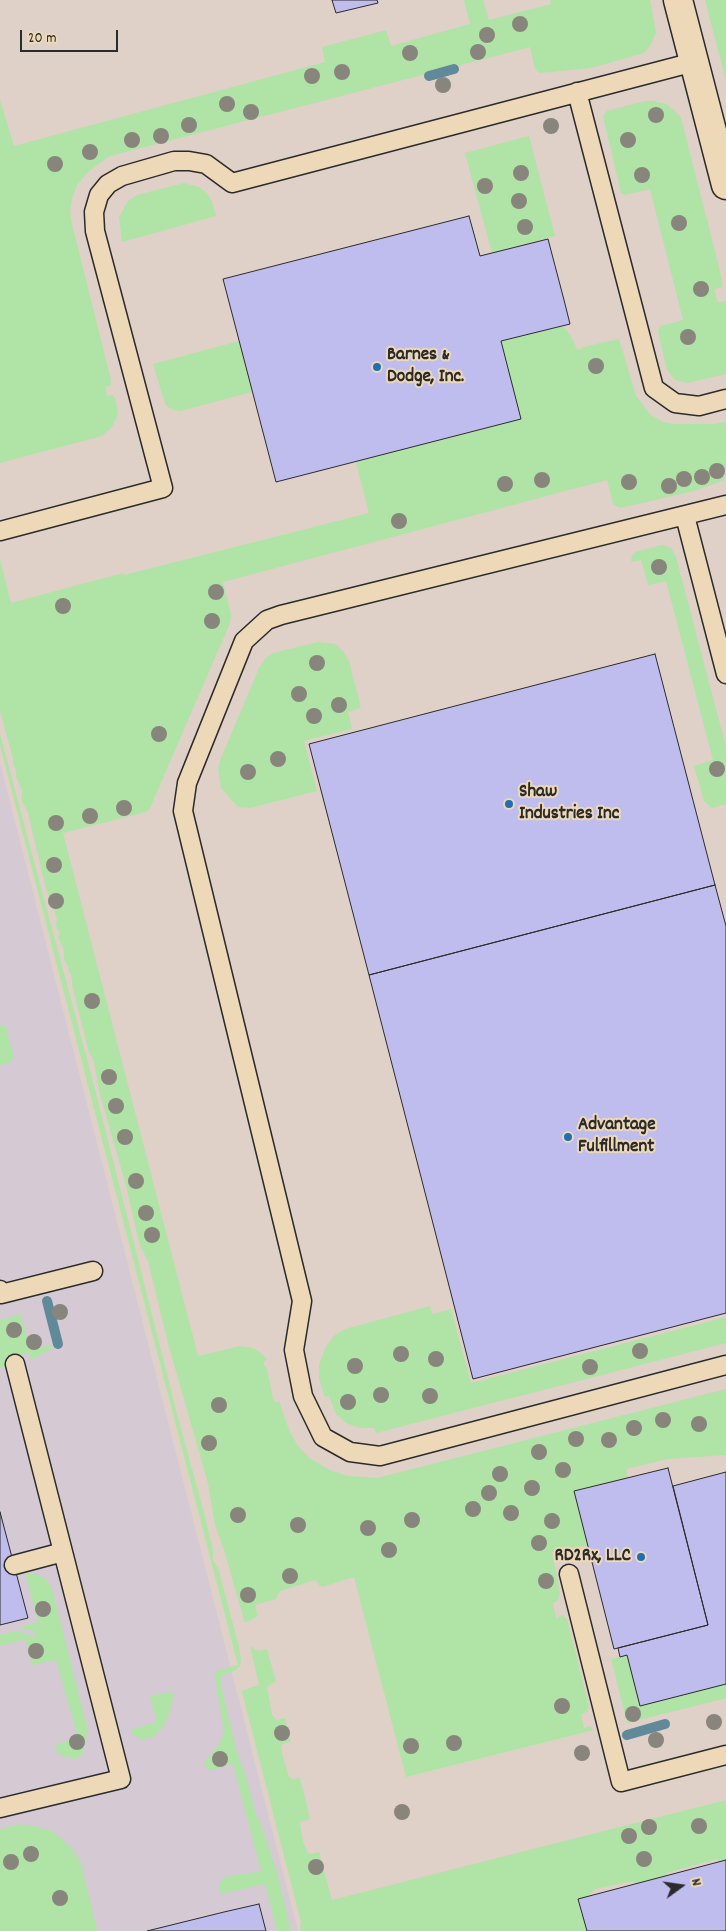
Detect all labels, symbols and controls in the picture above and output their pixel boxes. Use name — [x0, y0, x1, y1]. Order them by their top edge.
scale bar — [22, 20, 120, 52]
text: 20 m — [28, 28, 56, 50]
place label: Barnes & Dodge, Inc. — [387, 345, 464, 389]
marker: Barnes & Dodge, Inc. — [371, 361, 383, 373]
place label: Shaw Industries Inc — [519, 782, 619, 826]
marker: Shaw Industries Inc — [503, 798, 515, 810]
place label: Advantage Fulfillment — [578, 1115, 656, 1159]
marker: Advantage Fulfillment — [562, 1131, 574, 1143]
place label: RD2Rx, LLC — [554, 1546, 631, 1568]
marker: RD2Rx, LLC — [635, 1551, 647, 1563]
north arrow — [656, 1861, 706, 1911]
text: N — [685, 1877, 706, 1888]

